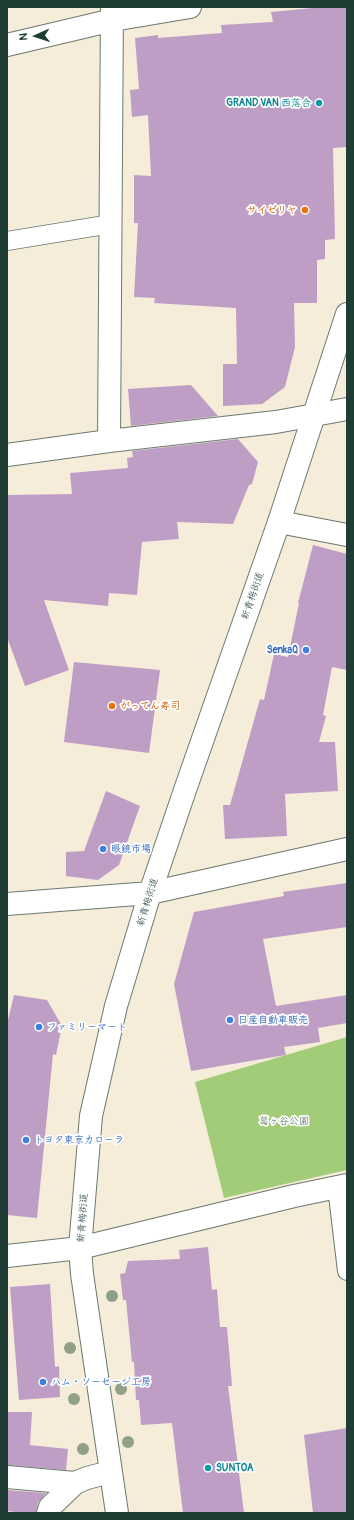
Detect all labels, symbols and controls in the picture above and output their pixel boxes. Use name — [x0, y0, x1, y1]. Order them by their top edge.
north arrow — [16, 16, 56, 56]
text: N — [17, 33, 30, 41]
place label: GRAND VAN 西落合 — [226, 97, 311, 109]
marker: GRAND VAN 西落合 — [314, 98, 324, 108]
place label: サイゼリヤ — [247, 204, 297, 216]
marker: サイゼリヤ — [300, 205, 310, 215]
street label: 新青梅街道 — [239, 570, 267, 622]
place label: SenkaQ — [267, 644, 298, 656]
marker: SenkaQ — [301, 645, 311, 655]
place label: がってん寿司 — [120, 700, 180, 712]
marker: がってん寿司 — [107, 701, 117, 711]
place label: 眼鏡市場 — [111, 843, 151, 855]
marker: 眼鏡市場 — [98, 844, 108, 854]
street label: 新青梅街道 — [135, 876, 161, 928]
place label: 日産自動車販売 — [238, 1014, 308, 1026]
marker: 日産自動車販売 — [225, 1015, 235, 1025]
place label: ファミリーマート — [47, 1021, 127, 1033]
marker: ファミリーマート — [34, 1022, 44, 1032]
park label: 葛ヶ谷公園 — [259, 1115, 309, 1127]
place label: トヨタ東京カローラ — [34, 1134, 124, 1146]
marker: トヨタ東京カローラ — [21, 1135, 31, 1145]
street label: 新青梅街道 — [75, 1193, 91, 1243]
place label: ハム・ソーセージ工房 — [51, 1376, 151, 1388]
marker: ハム・ソーセージ工房 — [38, 1377, 48, 1387]
place label: SUNTOA — [216, 1462, 254, 1474]
marker: SUNTOA — [203, 1463, 213, 1473]

